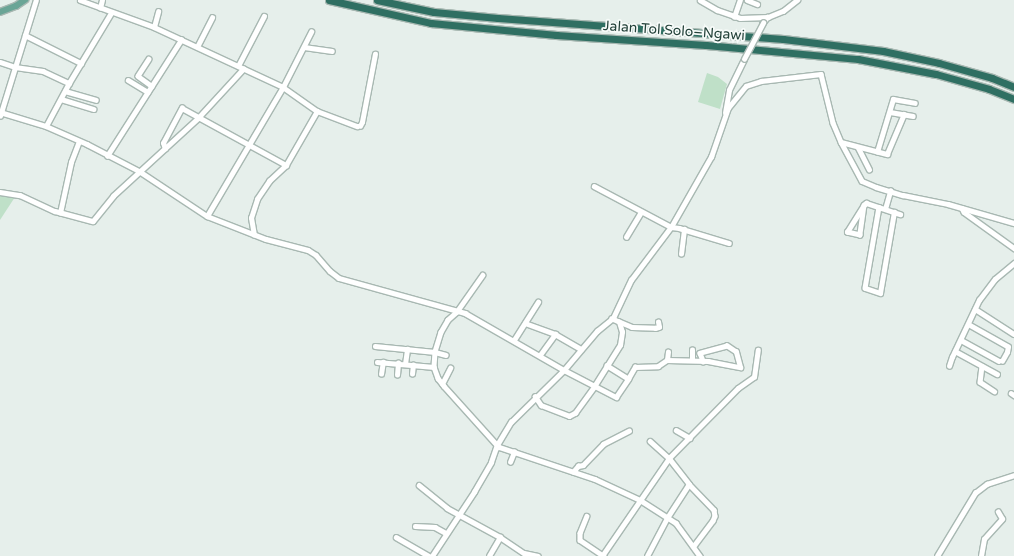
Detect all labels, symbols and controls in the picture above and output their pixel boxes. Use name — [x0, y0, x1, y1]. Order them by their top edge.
street label: Jalan Tol Solo–Ngawi — [603, 18, 745, 44]

